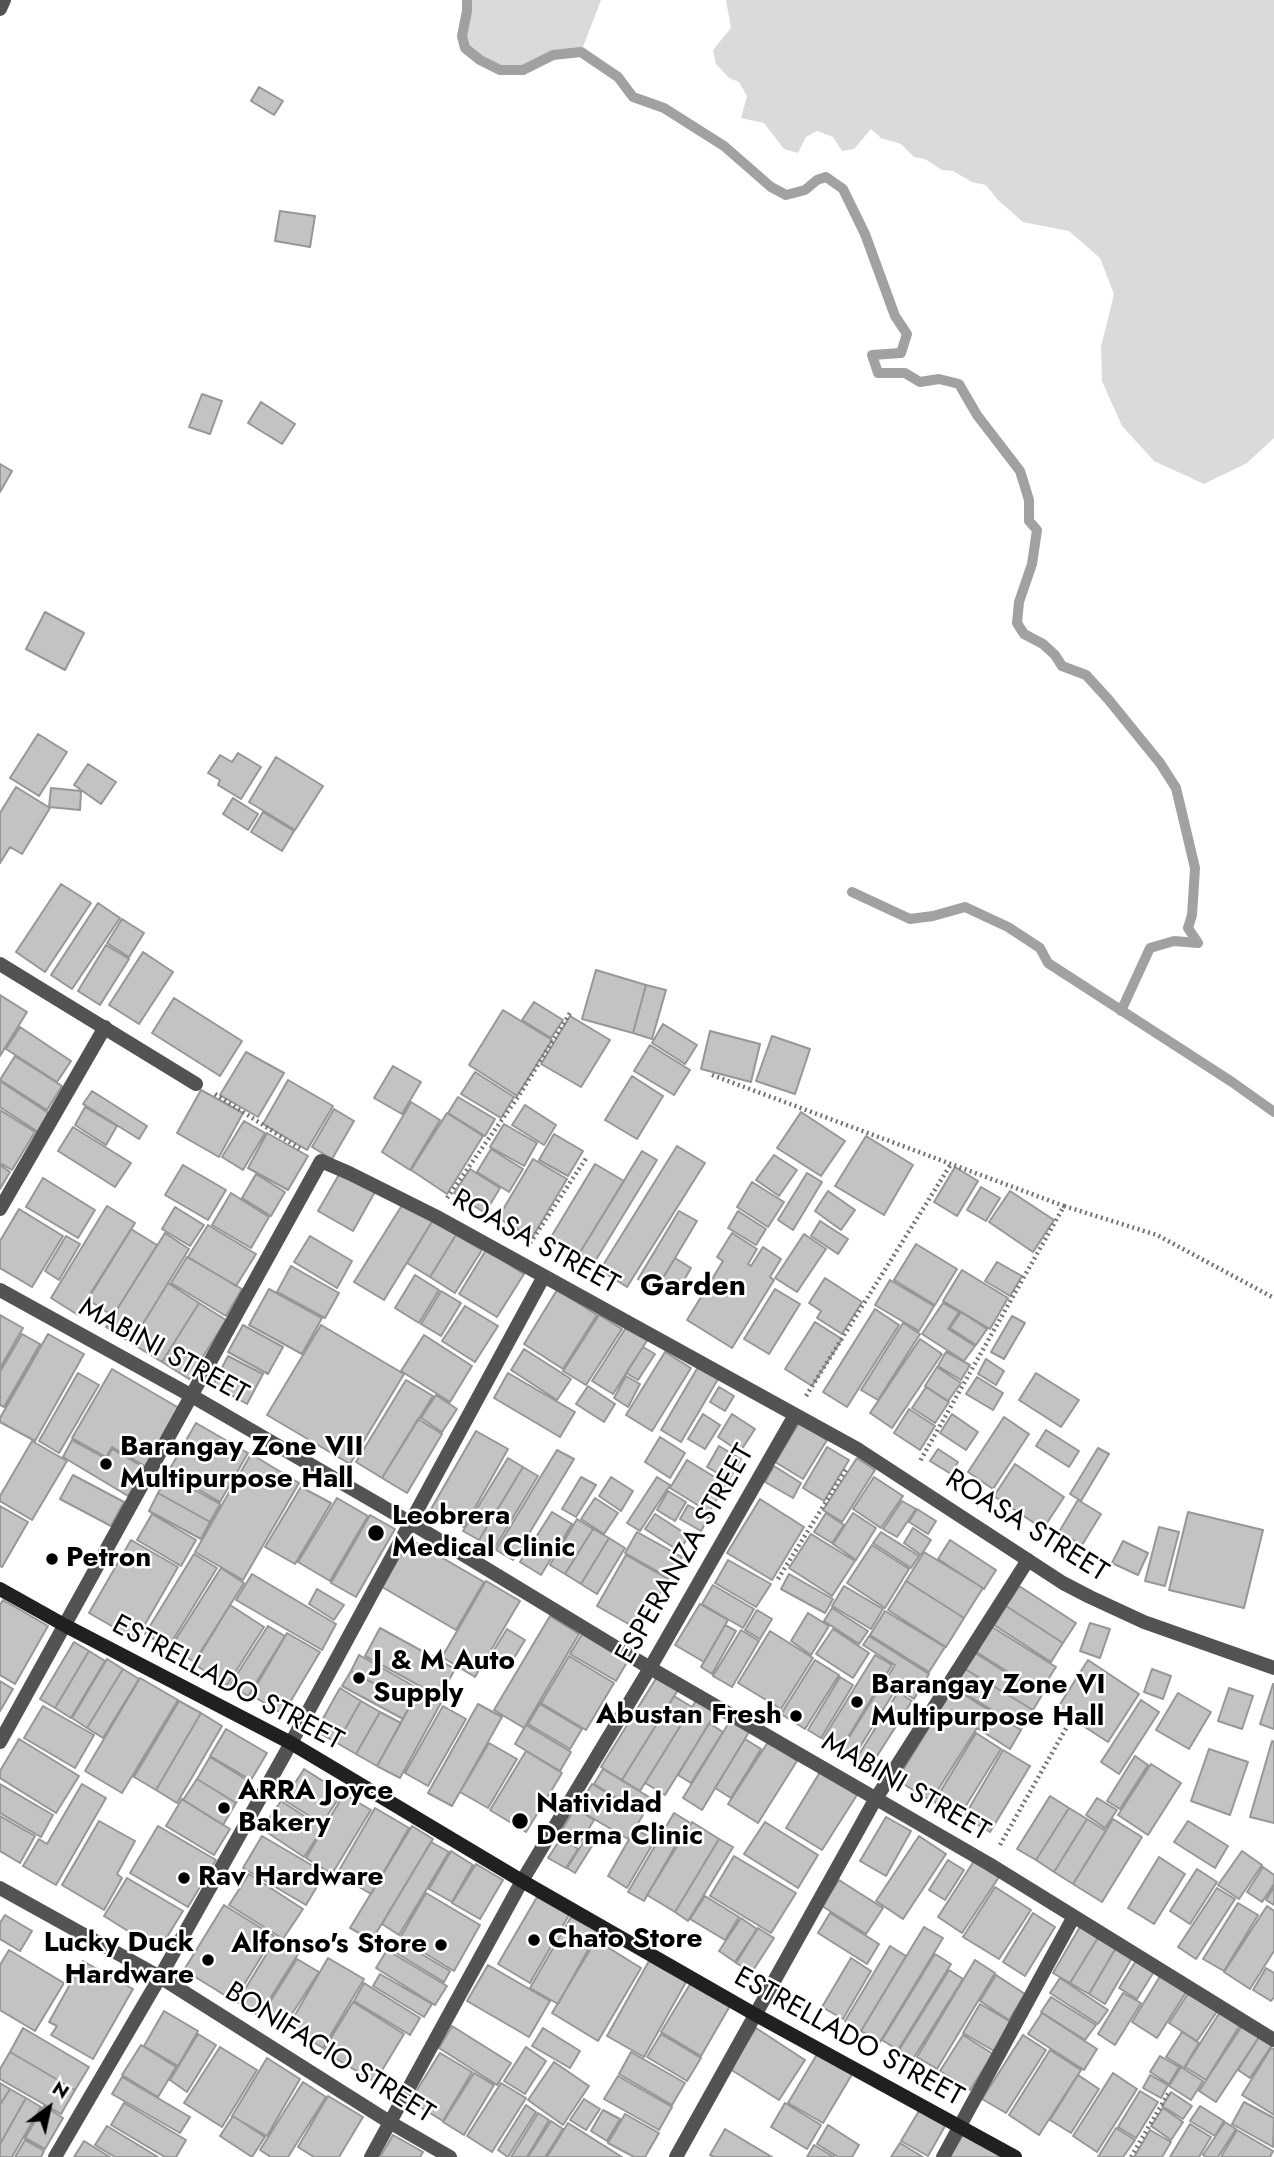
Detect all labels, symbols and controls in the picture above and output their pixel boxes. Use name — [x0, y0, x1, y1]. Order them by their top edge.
street label: ROASA STREET — [446, 1183, 624, 1303]
district label: Garden — [640, 1270, 746, 1306]
street label: MABINI STREET — [72, 1292, 254, 1412]
place label: Barangay Zone VII Multipurpose Hall — [120, 1431, 363, 1497]
street label: ESPERANZA STREET — [610, 1439, 762, 1671]
marker: Barangay Zone VII Multipurpose Hall — [98, 1456, 114, 1472]
street label: ROASA STREET — [938, 1464, 1114, 1590]
place label: Leobrera Medical Clinic — [392, 1500, 575, 1566]
marker: Leobrera Medical Clinic — [366, 1523, 386, 1543]
place label: Petron — [66, 1542, 151, 1576]
marker: Petron — [44, 1551, 60, 1567]
street label: ESTRELLADO STREET — [106, 1609, 348, 1759]
place label: J & M Auto Supply — [373, 1645, 515, 1711]
place label: Barangay Zone VI Multipurpose Hall — [871, 1669, 1106, 1735]
marker: J & M Auto Supply — [351, 1670, 367, 1686]
marker: Barangay Zone VI Multipurpose Hall — [849, 1694, 865, 1710]
place label: Abustan Fresh — [596, 1699, 782, 1733]
marker: Abustan Fresh — [788, 1708, 804, 1724]
street label: MABINI STREET — [815, 1726, 995, 1850]
place label: ARRA Joyce Bakery — [238, 1775, 393, 1841]
place label: Natividad Derma Clinic — [536, 1788, 703, 1854]
marker: ARRA Joyce Bakery — [216, 1800, 232, 1816]
marker: Natividad Derma Clinic — [510, 1811, 530, 1831]
place label: Rav Hardware — [198, 1861, 384, 1895]
marker: Rav Hardware — [176, 1870, 192, 1886]
place label: Chato Store — [548, 1923, 703, 1957]
place label: Lucky Duck Hardware — [44, 1927, 194, 1993]
place label: Alfonso's Store — [231, 1928, 427, 1962]
marker: Chato Store — [526, 1932, 542, 1948]
marker: Alfonso's Store — [433, 1937, 449, 1953]
marker: Lucky Duck Hardware — [200, 1952, 216, 1968]
street label: ESTRELLADO STREET — [728, 1961, 968, 2115]
street label: BONIFACIO STREET — [218, 1976, 440, 2132]
north arrow — [14, 2073, 84, 2143]
text: N — [47, 2075, 74, 2105]

